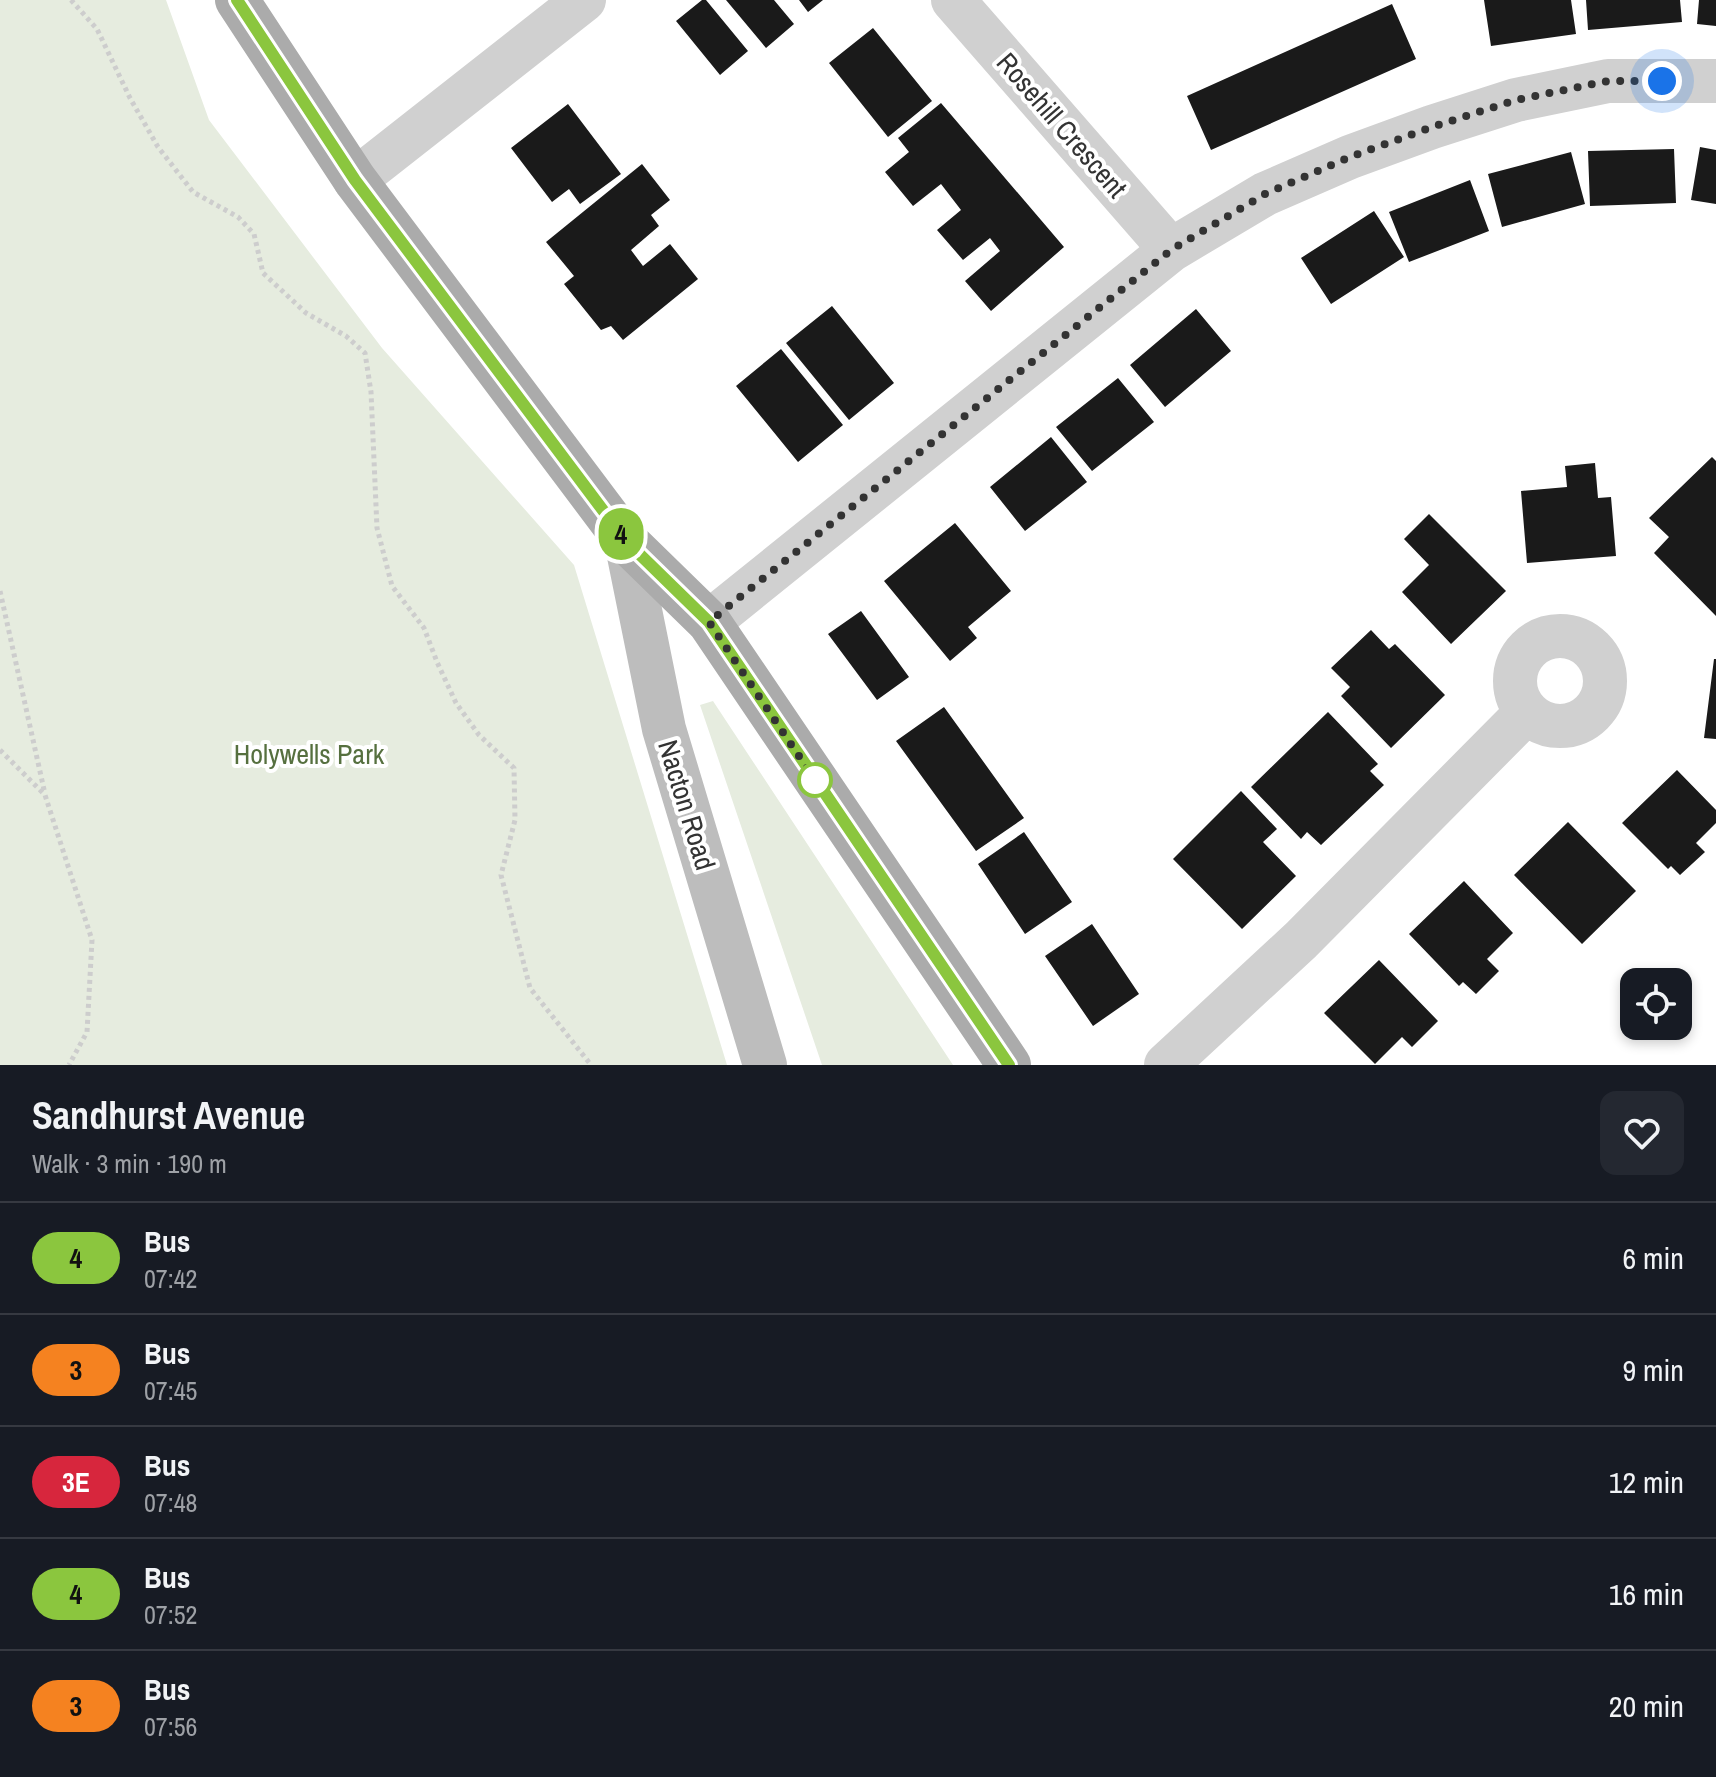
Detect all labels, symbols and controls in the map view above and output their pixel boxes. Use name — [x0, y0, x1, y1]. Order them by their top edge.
street label: Rosehill Crescent — [988, 44, 1136, 206]
your location — [1642, 61, 1682, 101]
line badge: 4 — [595, 508, 647, 560]
text: 4 — [615, 515, 627, 553]
park label: Holywells Park — [234, 735, 385, 773]
street label: Nacton Road — [649, 735, 725, 875]
unlabelled marker — [798, 763, 832, 797]
map controls — [1620, 968, 1692, 1040]
button: locate — [1620, 968, 1692, 1040]
text: Sandhurst Avenue — [32, 1090, 305, 1141]
button: heart — [1600, 1091, 1684, 1175]
text: Walk · 3 min · 190 m — [32, 1146, 227, 1181]
text: Bus — [144, 1221, 190, 1261]
text: 6 min — [1622, 1238, 1684, 1278]
text: 4 — [70, 1239, 82, 1277]
text: 07:42 — [144, 1261, 197, 1296]
text: Bus — [144, 1333, 190, 1373]
text: 9 min — [1622, 1350, 1684, 1390]
text: 3 — [70, 1351, 82, 1389]
text: 07:45 — [144, 1373, 197, 1408]
text: Bus — [144, 1445, 190, 1485]
text: 12 min — [1609, 1462, 1684, 1502]
text: 3E — [62, 1463, 90, 1501]
text: 07:48 — [144, 1485, 197, 1520]
text: Bus — [144, 1557, 190, 1597]
text: 16 min — [1609, 1574, 1684, 1614]
text: 4 — [70, 1575, 82, 1613]
text: 07:52 — [144, 1597, 197, 1632]
text: Bus — [144, 1669, 190, 1709]
text: 20 min — [1609, 1686, 1684, 1726]
text: 3 — [70, 1687, 82, 1725]
text: 07:56 — [144, 1709, 197, 1744]

